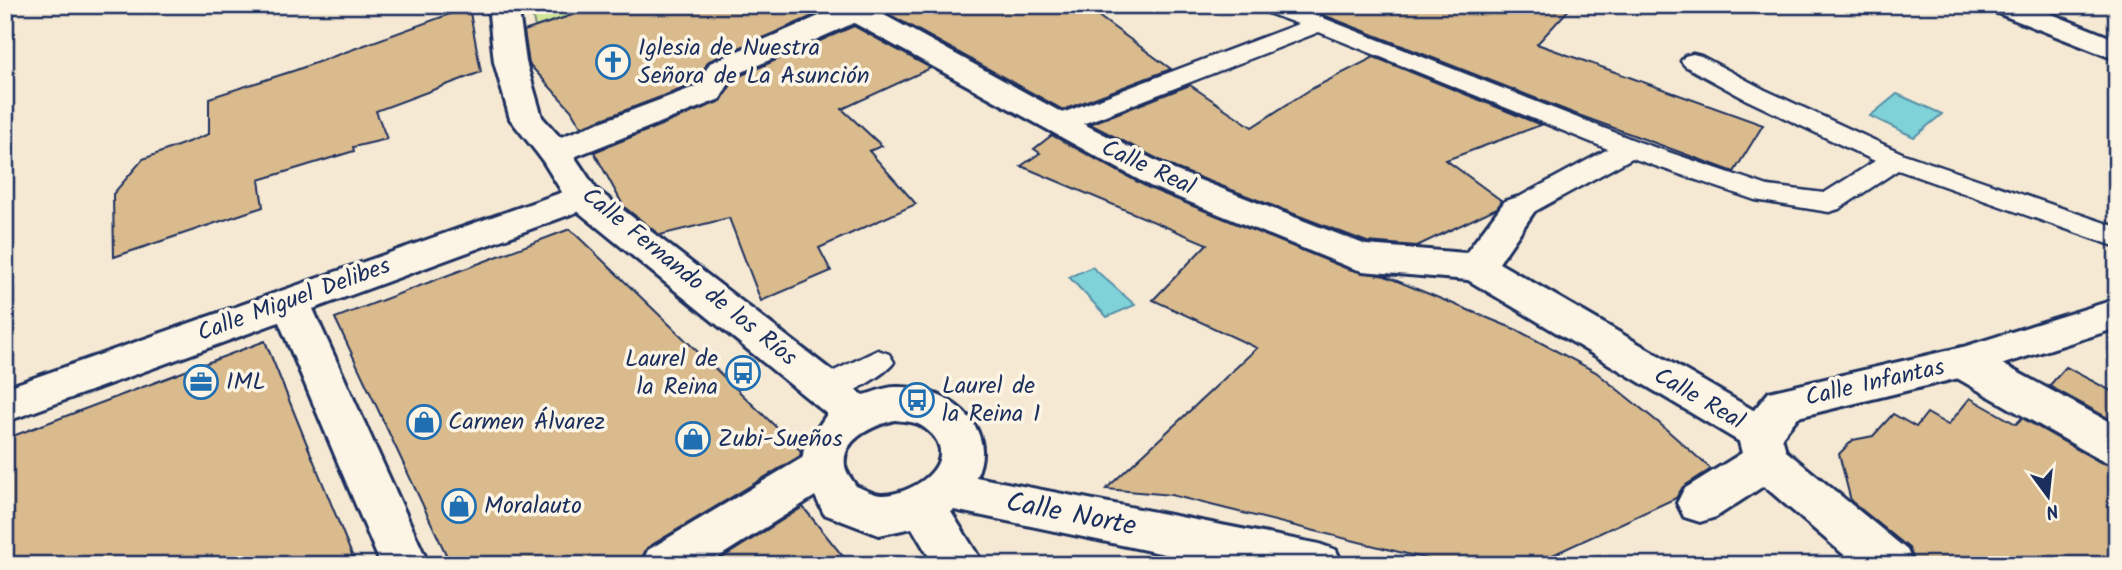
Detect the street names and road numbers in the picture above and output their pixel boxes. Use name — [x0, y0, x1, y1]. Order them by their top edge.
street label: Calle Real — [1095, 129, 1202, 207]
street label: Calle Fernando de los Ríos — [572, 177, 806, 377]
street label: Calle Miguel Delibes — [192, 247, 396, 353]
street label: Calle Infantas — [1801, 348, 1949, 418]
street label: Calle Real — [1646, 357, 1752, 441]
street label: Calle Norte — [1002, 480, 1140, 550]

